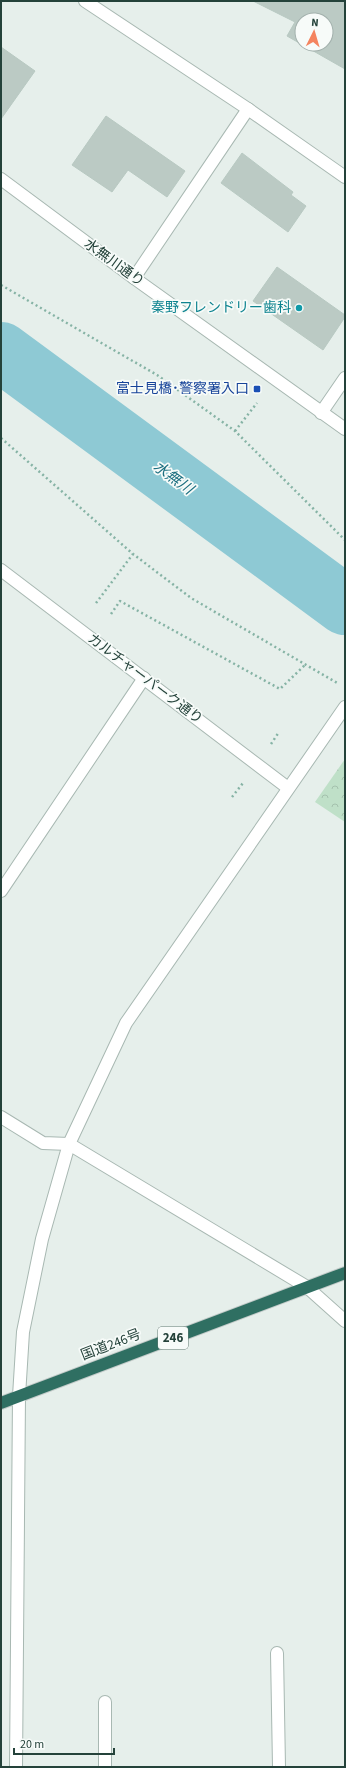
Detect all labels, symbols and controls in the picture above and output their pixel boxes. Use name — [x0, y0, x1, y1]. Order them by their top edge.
north arrow — [294, 12, 334, 52]
text: N — [311, 15, 319, 30]
street label: 水無川通り — [80, 234, 148, 292]
place label: 秦野フレンドリー歯科 — [151, 298, 291, 318]
marker: 秦野フレンドリー歯科 — [294, 303, 304, 313]
place label: 富士見橋･警察署入口 — [116, 379, 249, 399]
marker: 富士見橋･警察署入口 — [252, 384, 262, 394]
water label: 水無川 — [149, 456, 199, 501]
street label: カルチャーパーク通り — [83, 629, 207, 729]
street label: 国道246号 — [78, 1324, 144, 1366]
road number: 246 — [158, 1327, 188, 1349]
scale bar — [14, 1730, 114, 1756]
text: 20 m — [20, 1736, 44, 1753]

